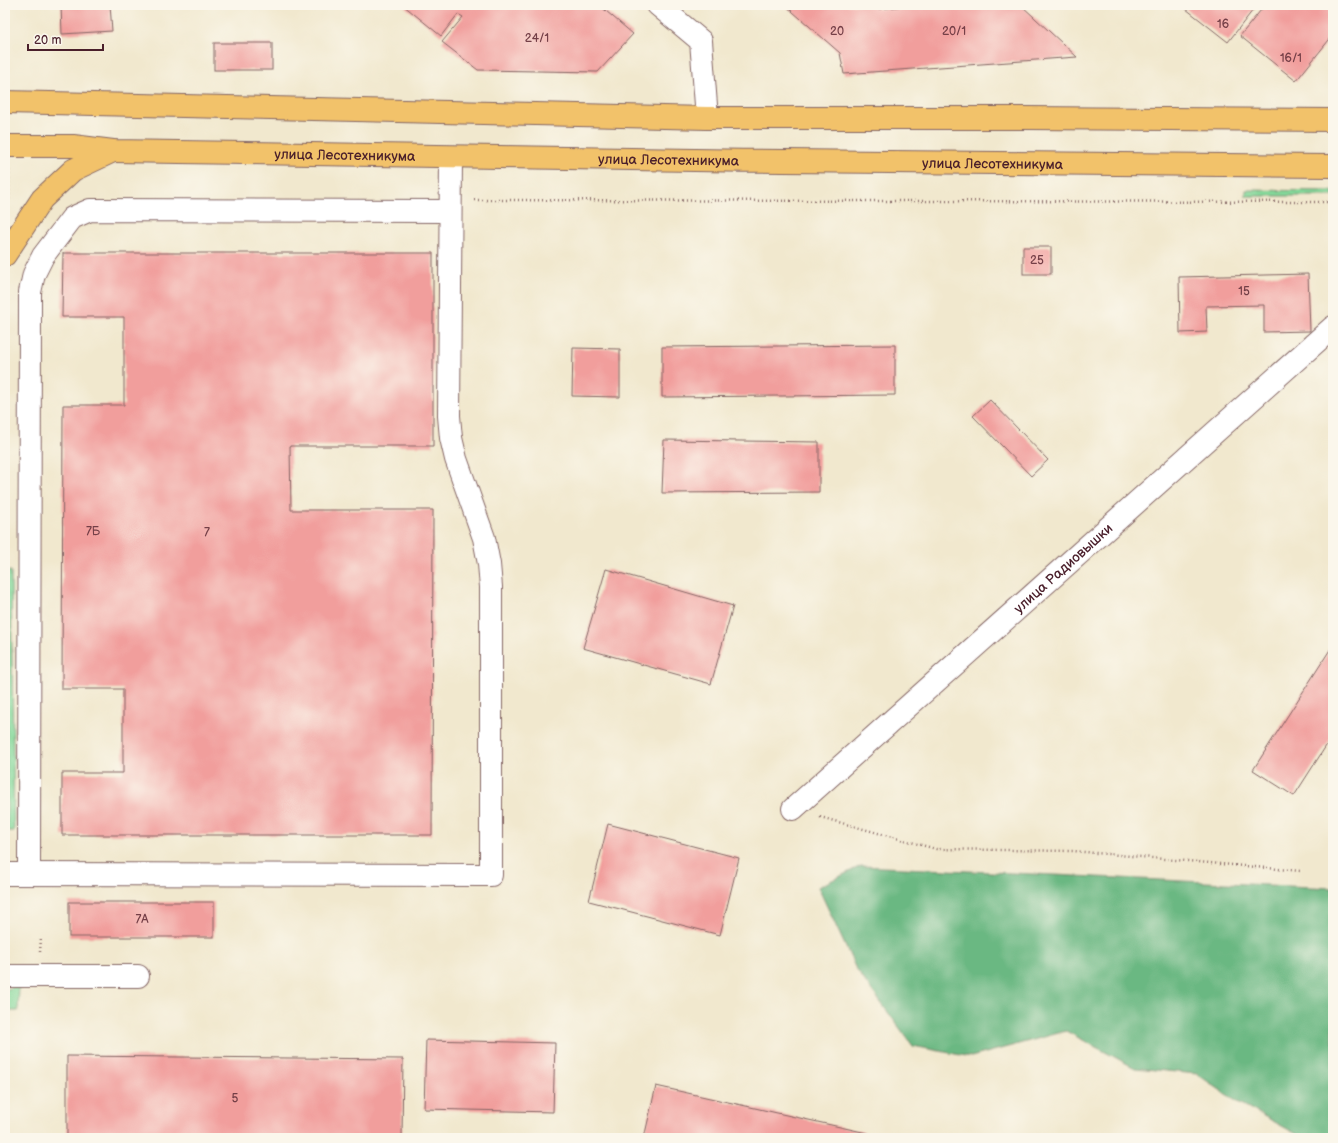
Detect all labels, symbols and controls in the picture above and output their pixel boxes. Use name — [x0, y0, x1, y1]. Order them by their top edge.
house number: 16 — [1217, 17, 1229, 32]
house number: 20 — [830, 24, 844, 39]
house number: 20/1 — [942, 24, 966, 39]
scale bar — [28, 26, 103, 52]
house number: 24/1 — [525, 31, 549, 46]
text: 20 m — [34, 33, 61, 48]
house number: 16/1 — [1280, 51, 1302, 66]
street label: улица Лесотехникума — [274, 145, 416, 164]
street label: улица Лесотехникума — [598, 150, 740, 169]
street label: улица Лесотехникума — [922, 154, 1064, 173]
house number: 25 — [1030, 253, 1044, 268]
house number: 15 — [1238, 284, 1250, 299]
street label: улица Радиовышки — [1010, 519, 1116, 617]
house number: 7Б — [86, 524, 101, 539]
house number: 7 — [204, 525, 210, 540]
house number: 7А — [135, 912, 149, 927]
house number: 5 — [232, 1091, 239, 1106]

